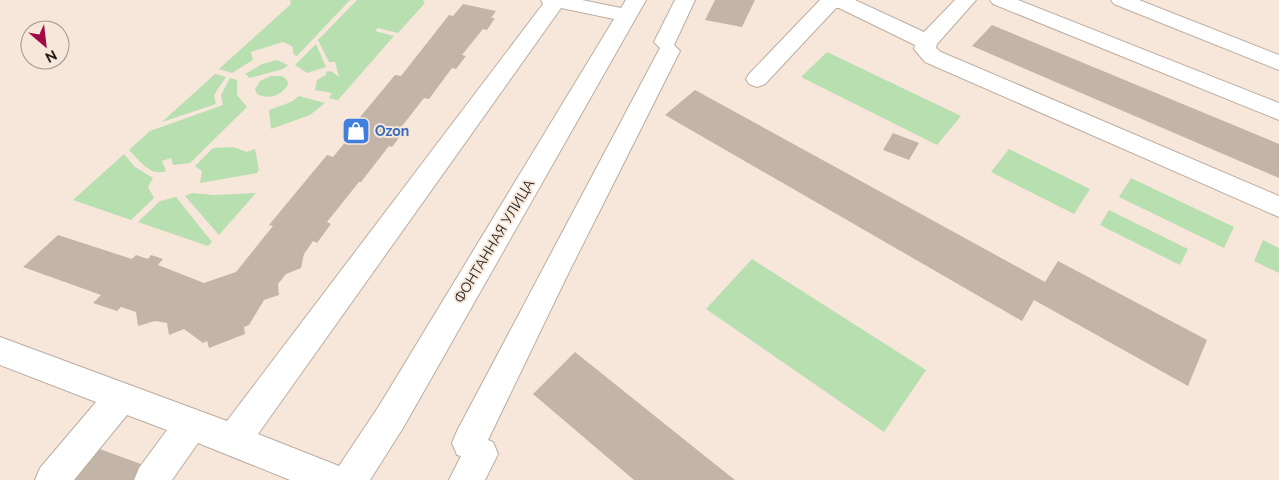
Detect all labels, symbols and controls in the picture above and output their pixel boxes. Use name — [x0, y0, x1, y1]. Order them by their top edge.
north arrow — [20, 20, 70, 70]
text: N — [43, 47, 60, 66]
shop icon: Ozon — [341, 116, 371, 146]
place label: Ozon — [375, 123, 409, 139]
street label: ФОНТАННАЯ УЛИЦА — [451, 176, 537, 306]

